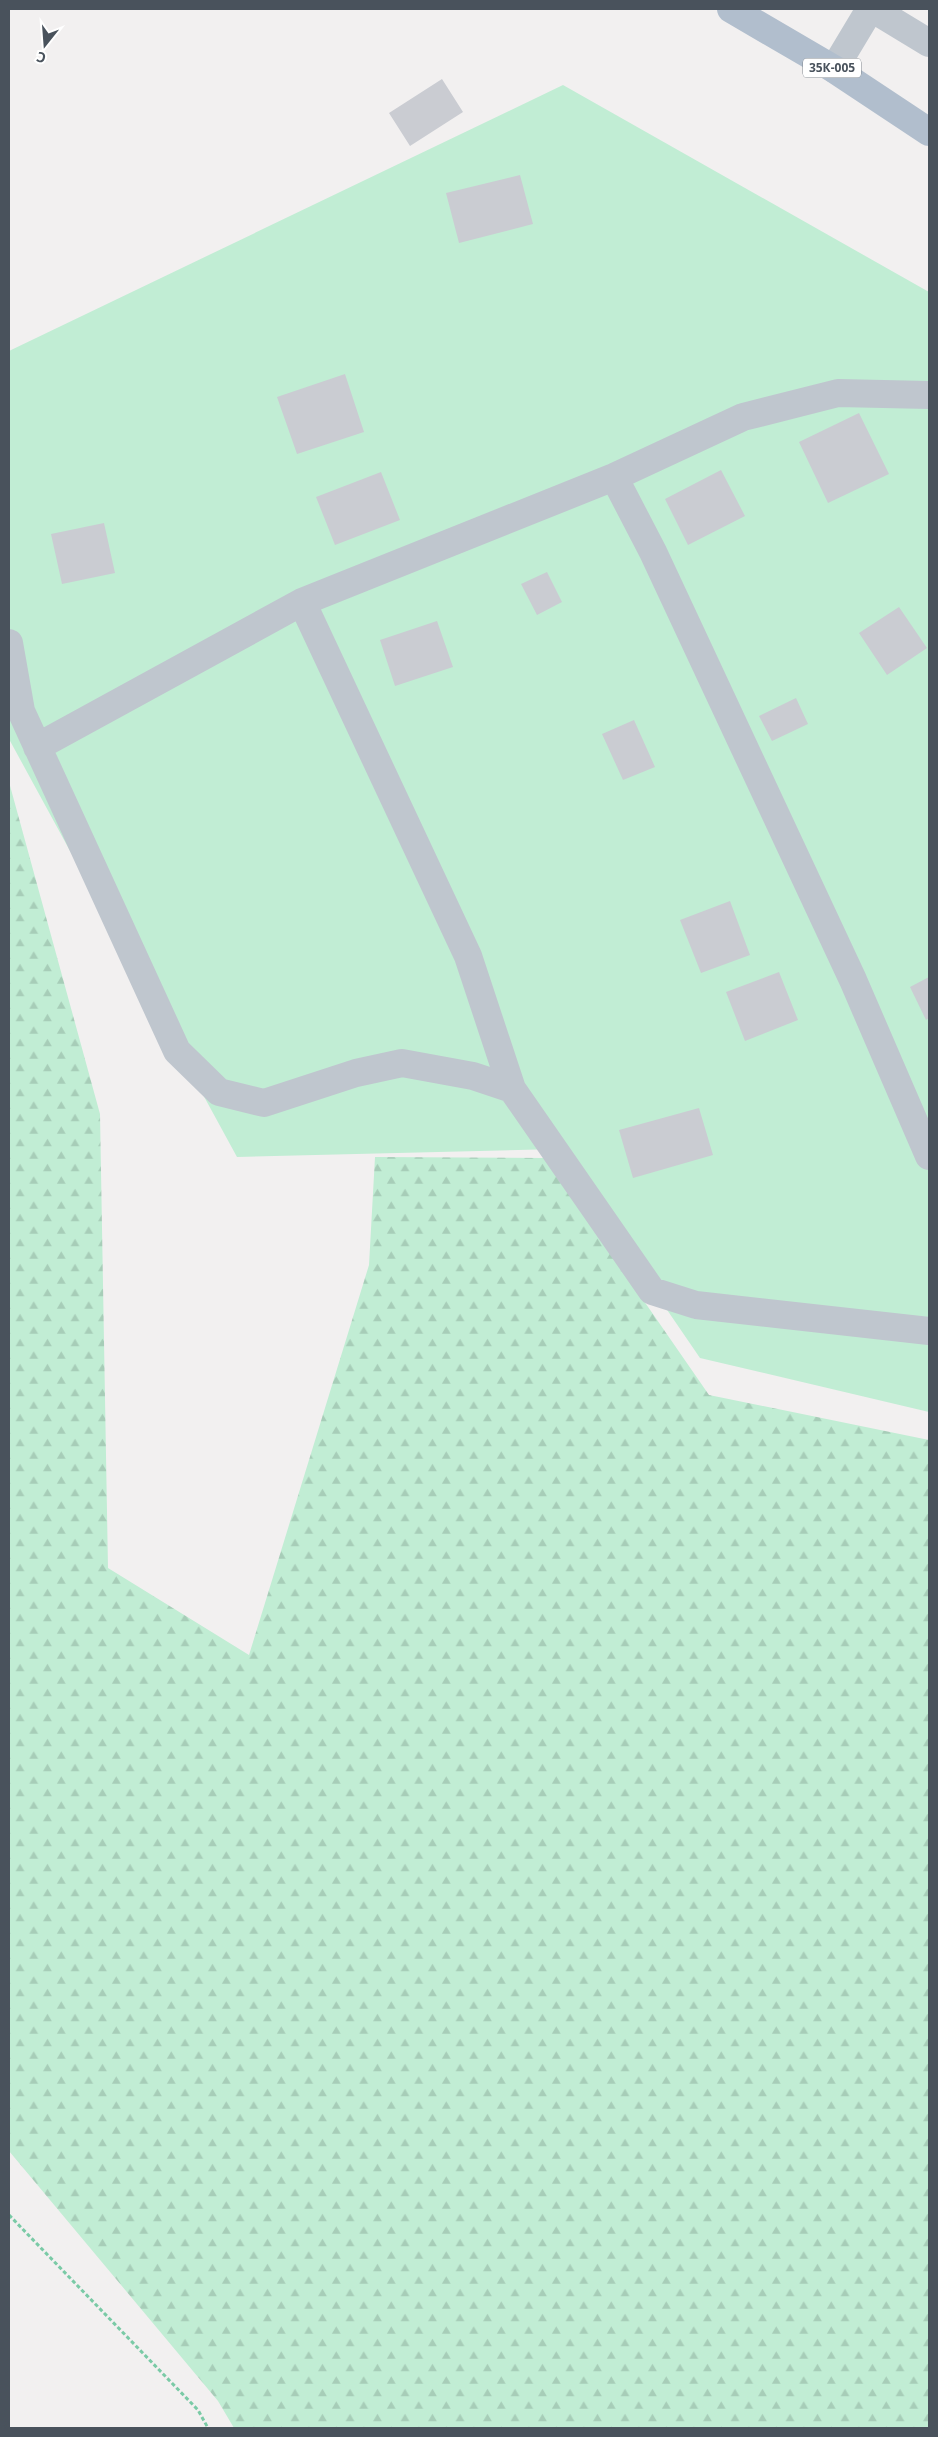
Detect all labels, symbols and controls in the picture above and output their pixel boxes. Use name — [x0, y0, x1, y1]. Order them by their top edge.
north arrow — [20, 20, 70, 70]
text: С — [34, 47, 48, 68]
road number: 35К-005 — [803, 58, 861, 78]

